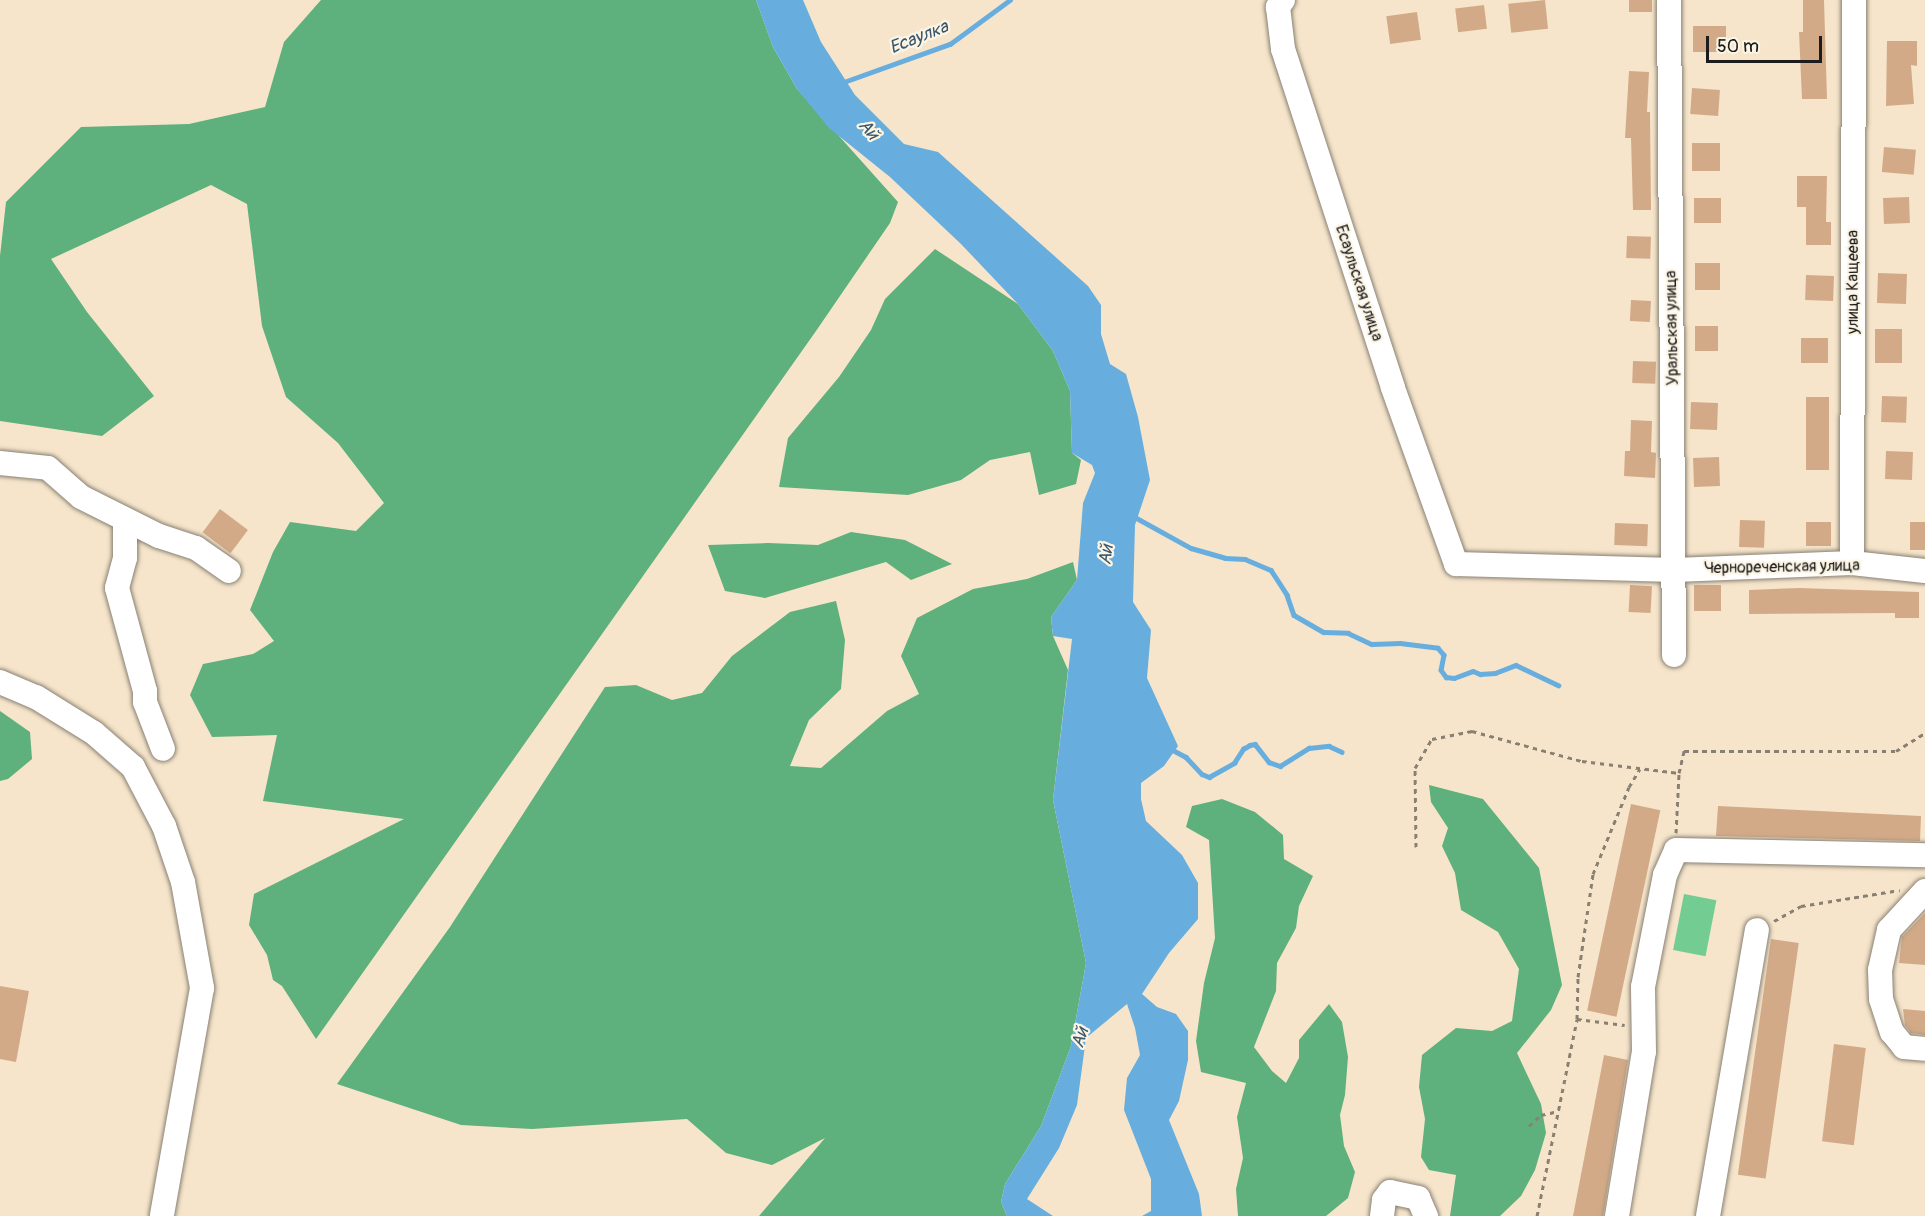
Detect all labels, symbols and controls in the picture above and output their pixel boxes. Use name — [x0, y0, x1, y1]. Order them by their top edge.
water label: Есаулка — [886, 16, 952, 60]
scale bar — [1709, 24, 1824, 62]
text: 50 m — [1717, 35, 1759, 58]
water label: Ай — [853, 115, 883, 145]
street label: Есаульская улица — [1331, 222, 1387, 344]
street label: улица Кащеева — [1843, 230, 1863, 334]
street label: Уральская улица — [1661, 270, 1683, 386]
water label: Ай — [1095, 544, 1119, 566]
street label: Чернореченская улица — [1704, 556, 1860, 578]
water label: Ай — [1068, 1025, 1094, 1051]

